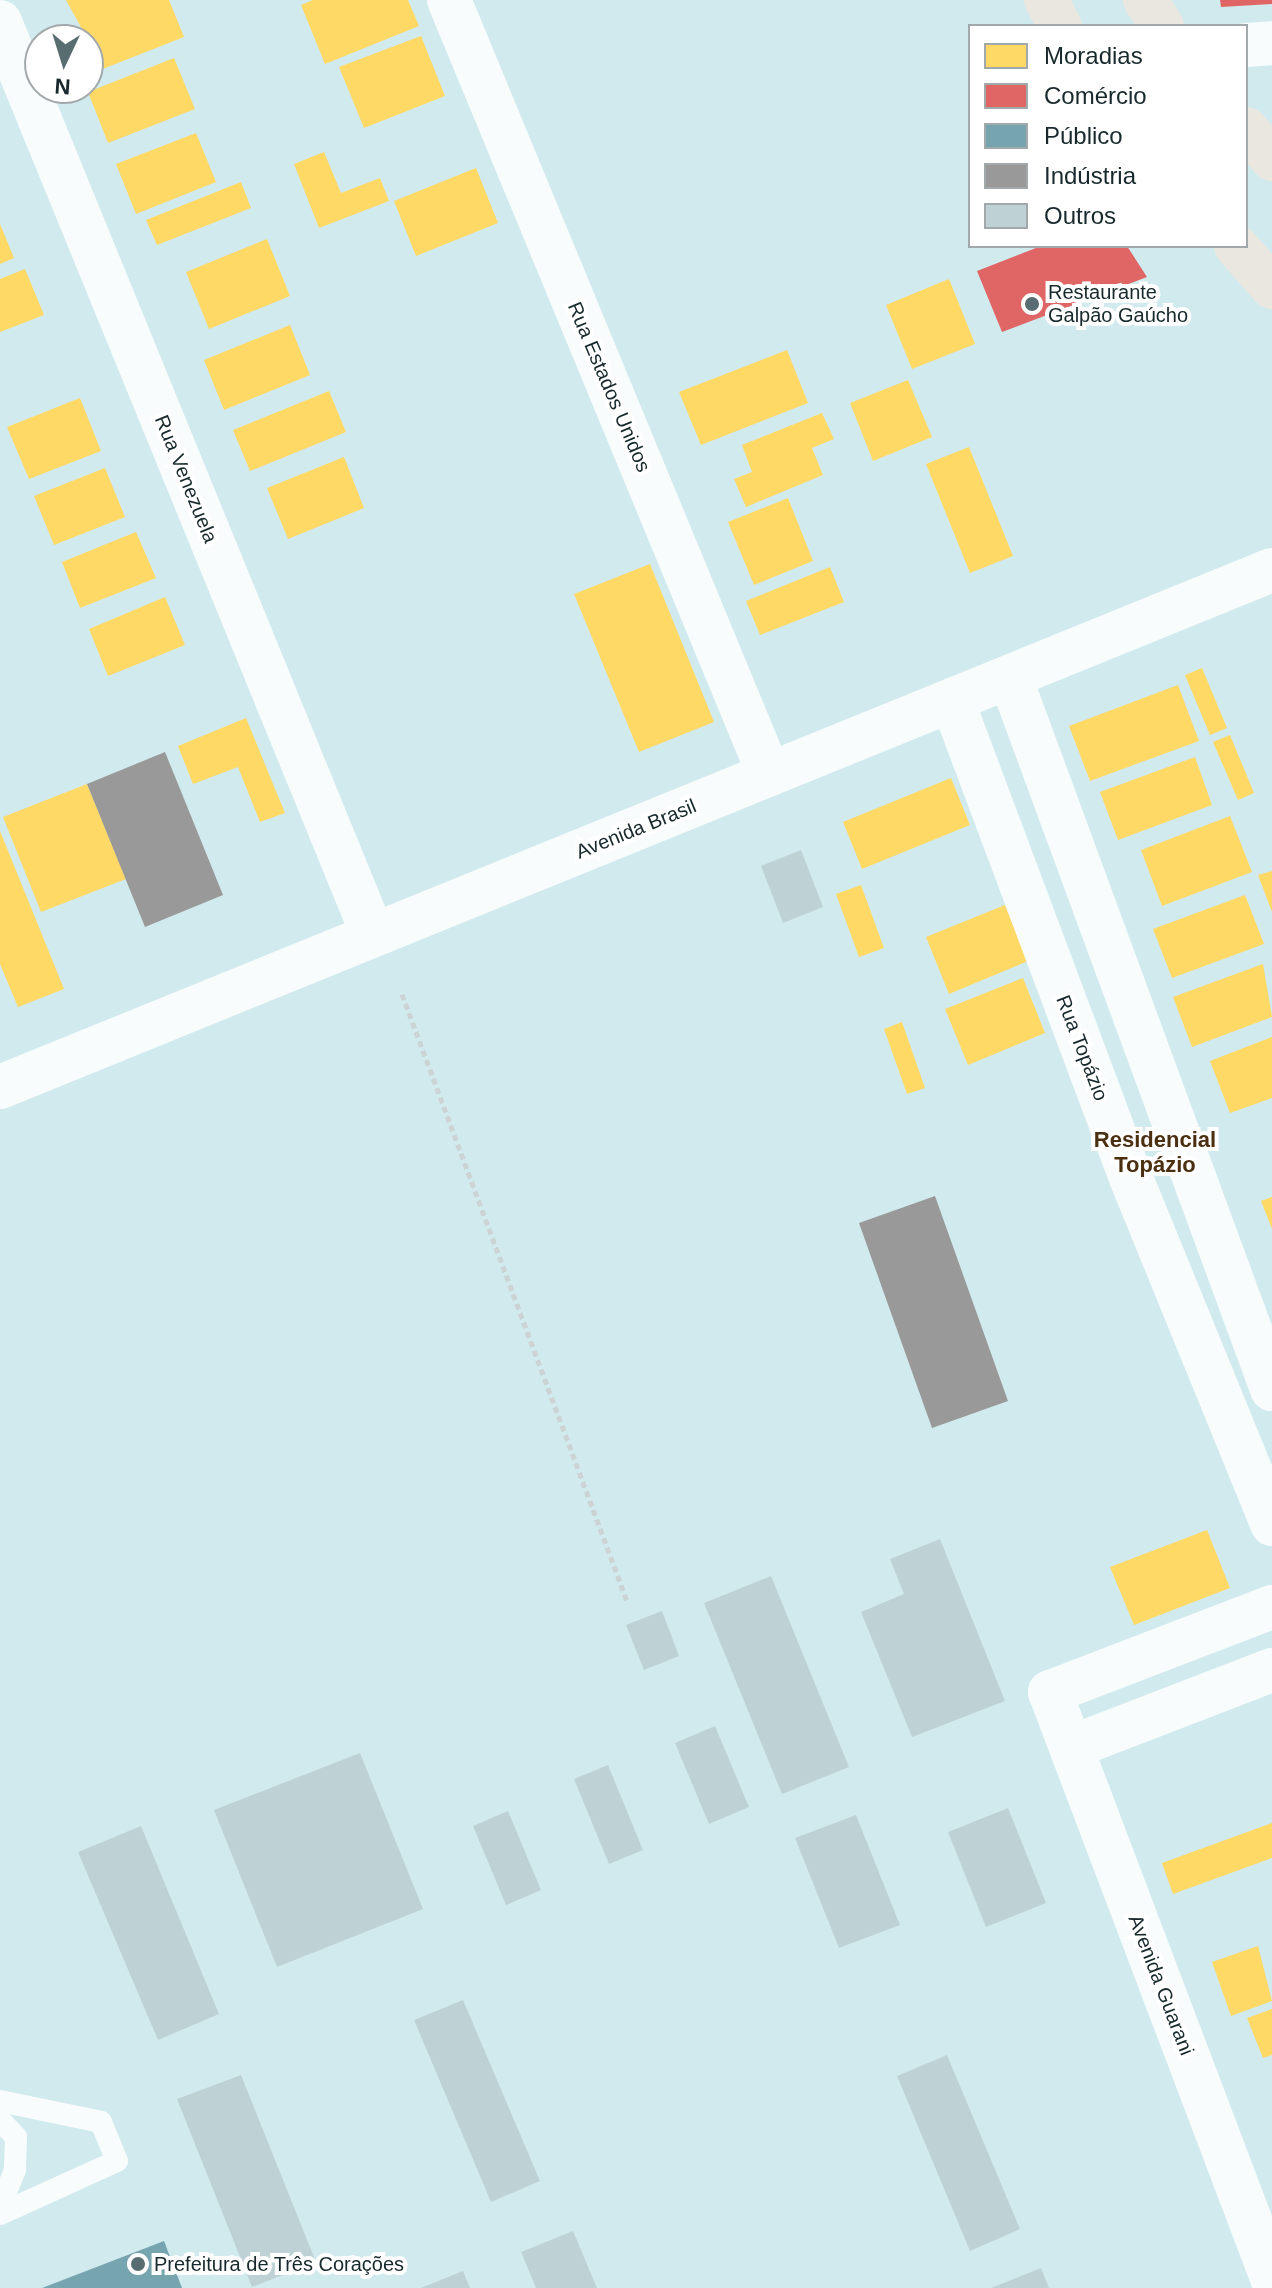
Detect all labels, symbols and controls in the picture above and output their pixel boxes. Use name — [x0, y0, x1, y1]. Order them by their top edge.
north arrow — [24, 24, 104, 104]
legend — [968, 24, 1248, 248]
text: Moradias — [1044, 42, 1143, 69]
text: N — [54, 73, 71, 99]
text: Comércio — [1044, 82, 1147, 109]
text: Público — [1044, 122, 1123, 149]
text: Indústria — [1044, 162, 1136, 189]
text: Outros — [1044, 202, 1116, 229]
place label: Restaurante Galpão Gaúcho — [1048, 280, 1188, 327]
marker: Restaurante Galpão Gaúcho — [1023, 295, 1041, 313]
street label: Rua Estados Unidos — [562, 298, 656, 476]
street label: Rua Venezuela — [149, 412, 223, 546]
street label: Avenida Brasil — [572, 794, 700, 864]
street label: Rua Topázio — [1051, 992, 1113, 1104]
district label: Residencial Topázio — [1094, 1126, 1216, 1178]
street label: Avenida Guarani — [1123, 1911, 1199, 2059]
place label: Prefeitura de Três Corações — [154, 2252, 404, 2276]
marker: Prefeitura de Três Corações — [129, 2255, 147, 2273]

